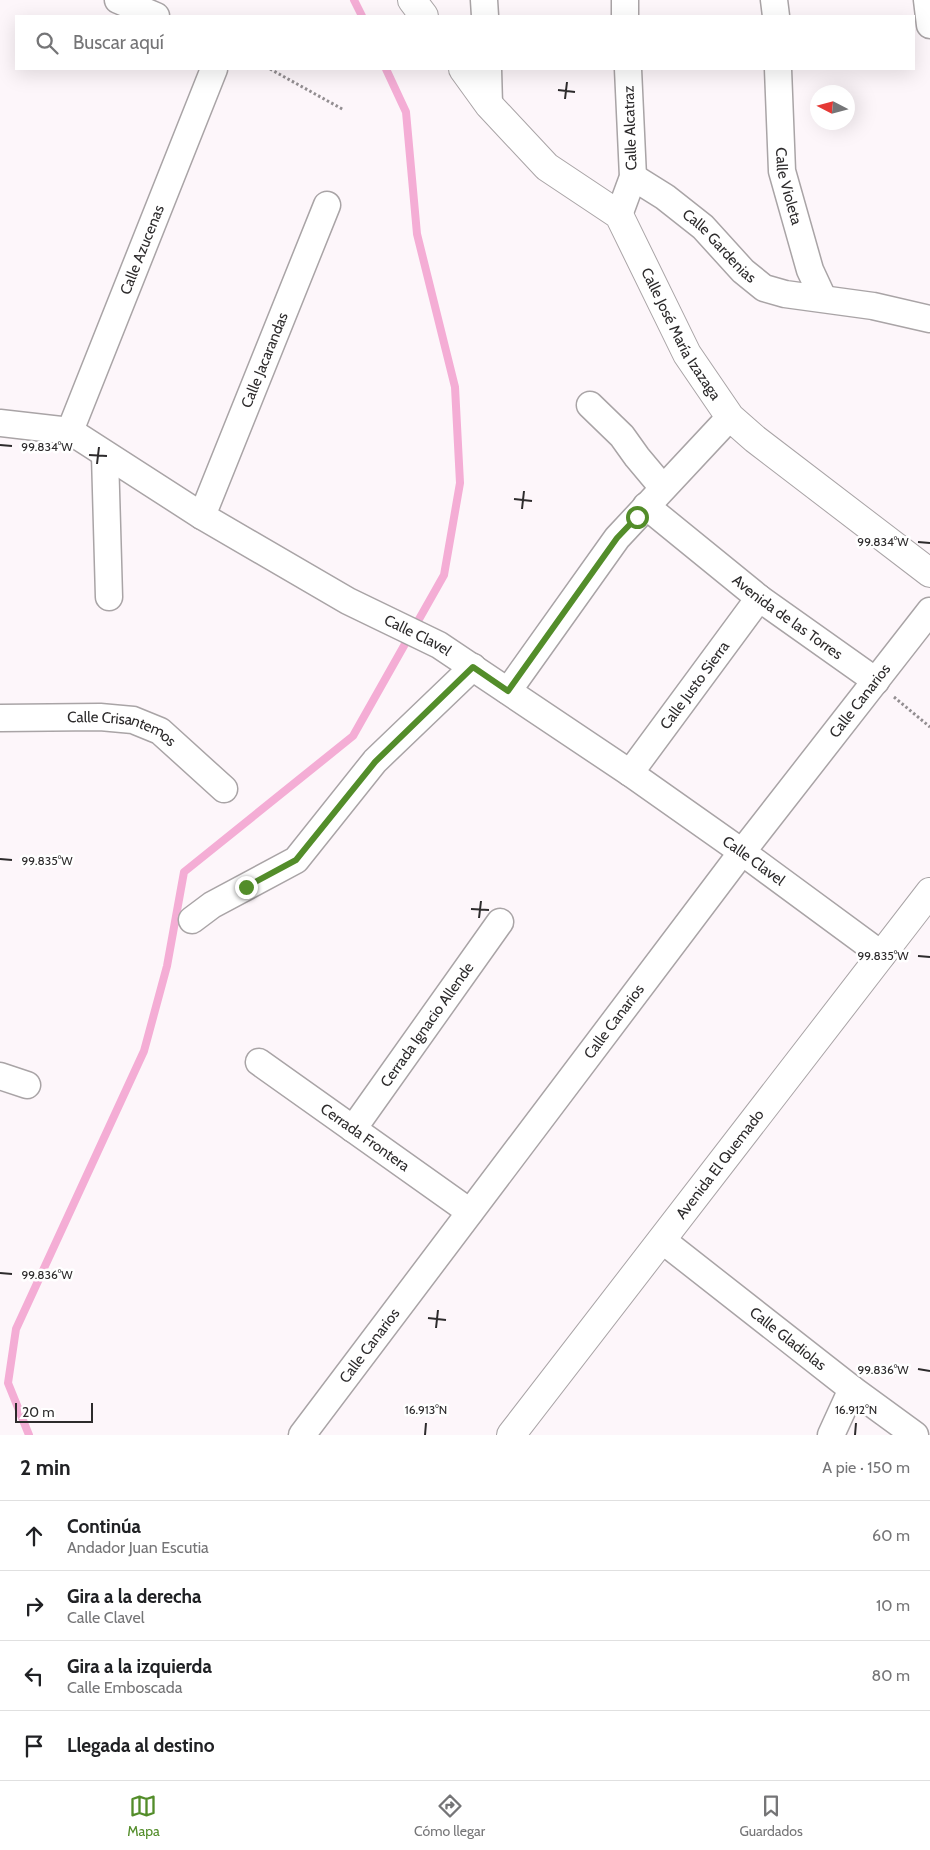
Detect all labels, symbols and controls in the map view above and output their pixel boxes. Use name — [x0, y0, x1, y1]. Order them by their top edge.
search box — [15, 15, 915, 70]
icon: search — [33, 29, 61, 57]
text: Buscar aquí — [73, 31, 164, 54]
street label: Calle Alcatraz — [620, 85, 640, 171]
north arrow — [810, 85, 855, 130]
street label: Calle Violeta — [772, 147, 806, 228]
street label: Calle Azucenas — [116, 202, 168, 297]
street label: Calle Gardenias — [679, 205, 760, 287]
street label: Calle José María Izazaga — [637, 265, 725, 404]
street label: Calle Jacarandas — [237, 310, 292, 411]
text: 99.834°W — [21, 439, 73, 454]
route start — [626, 506, 649, 529]
text: 99.834°W — [857, 534, 909, 549]
street label: Avenida de las Torres — [729, 571, 846, 663]
street label: Calle Clavel — [381, 611, 455, 660]
street label: Calle Justo Sierra — [656, 637, 734, 733]
street label: Calle Canarios — [825, 660, 894, 742]
street label: Calle Crisantemos — [67, 708, 180, 750]
street label: Calle Clavel — [719, 832, 789, 890]
text: 99.835°W — [22, 853, 73, 868]
route end — [235, 876, 258, 899]
text: 99.835°W — [858, 948, 909, 963]
street label: Cerrada Ignacio Allende — [377, 959, 478, 1091]
street label: Calle Canarios — [580, 981, 648, 1062]
street label: Cerrada Frontera — [317, 1100, 414, 1176]
street label: Avenida El Quemado — [672, 1106, 768, 1223]
text: 99.836°W — [21, 1267, 73, 1282]
street label: Calle Gladiolas — [746, 1303, 830, 1374]
street label: Calle Canarios — [335, 1305, 403, 1387]
text: 99.836°W — [857, 1362, 909, 1377]
scale bar — [15, 1400, 92, 1423]
text: 16.913°N — [405, 1402, 447, 1417]
text: 16.912°N — [835, 1402, 877, 1417]
text: 20 m — [22, 1403, 55, 1421]
text: 2 min — [20, 1455, 71, 1480]
text: A pie · 150 m — [822, 1458, 910, 1477]
text: Continúa — [67, 1515, 141, 1538]
icon: ahead — [20, 1522, 48, 1550]
text: 60 m — [872, 1526, 910, 1545]
text: Andador Juan Escutia — [67, 1538, 209, 1557]
text: Gira a la derecha — [67, 1585, 202, 1608]
icon: right — [20, 1592, 48, 1620]
text: 10 m — [876, 1596, 910, 1615]
text: Calle Clavel — [67, 1608, 145, 1627]
text: Gira a la izquierda — [67, 1655, 212, 1678]
icon: left — [20, 1662, 48, 1690]
text: 80 m — [872, 1666, 910, 1685]
text: Calle Emboscada — [67, 1678, 182, 1697]
icon: arrive — [20, 1732, 48, 1760]
text: Llegada al destino — [67, 1734, 214, 1757]
tab: Mapa — [127, 1792, 160, 1840]
tab: Cómo llegar — [414, 1792, 485, 1840]
tab: Guardados — [739, 1792, 803, 1840]

